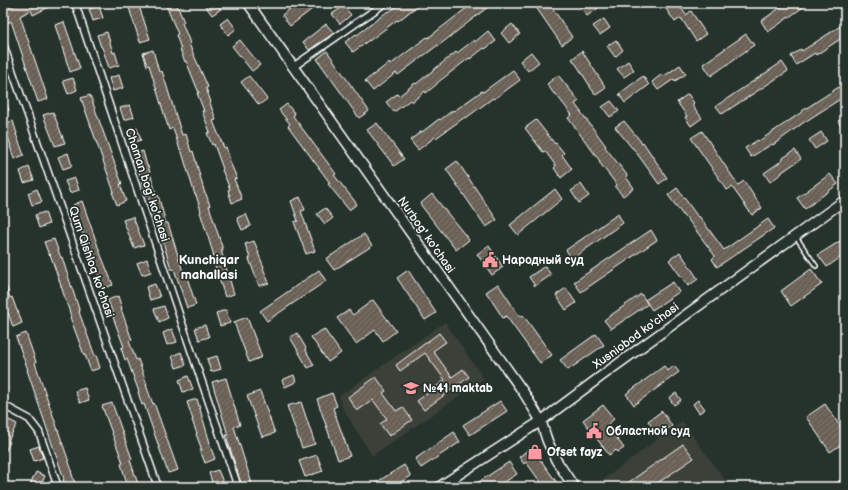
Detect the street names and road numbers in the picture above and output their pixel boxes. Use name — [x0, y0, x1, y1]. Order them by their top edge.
street label: Chaman bog' ko'chasi — [122, 126, 172, 244]
street label: Nurbog' ko'chasi — [394, 194, 458, 276]
street label: Qum Qishloq ko'chasi — [65, 204, 117, 320]
street label: Xusniobod ko'chasi — [589, 300, 682, 373]

